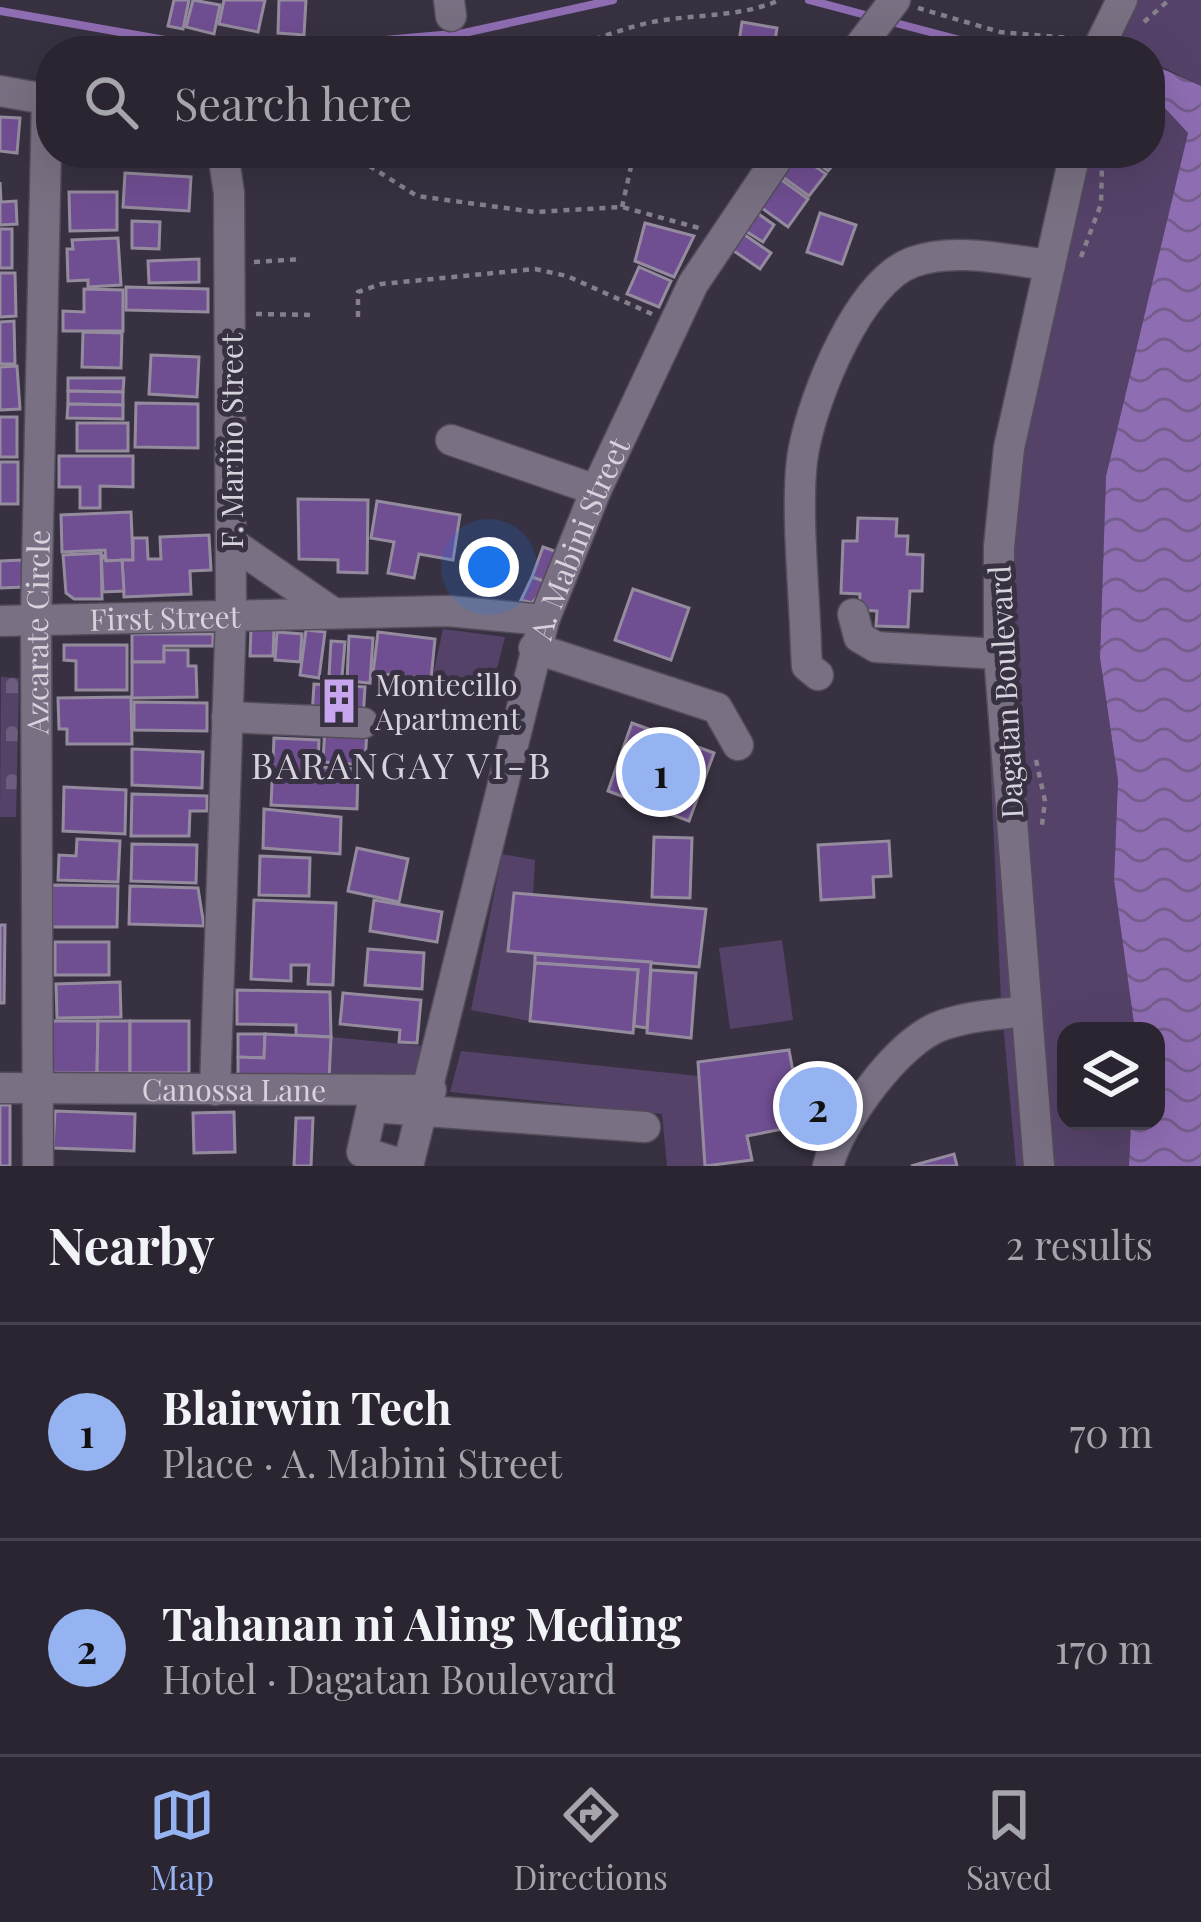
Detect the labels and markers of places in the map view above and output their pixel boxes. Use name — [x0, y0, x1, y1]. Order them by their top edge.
place label: Montecillo Apartment — [374, 664, 521, 738]
building icon: Montecillo Apartment — [314, 676, 364, 726]
pin: 1 — [622, 727, 700, 817]
pin: 2 — [779, 1061, 857, 1151]

